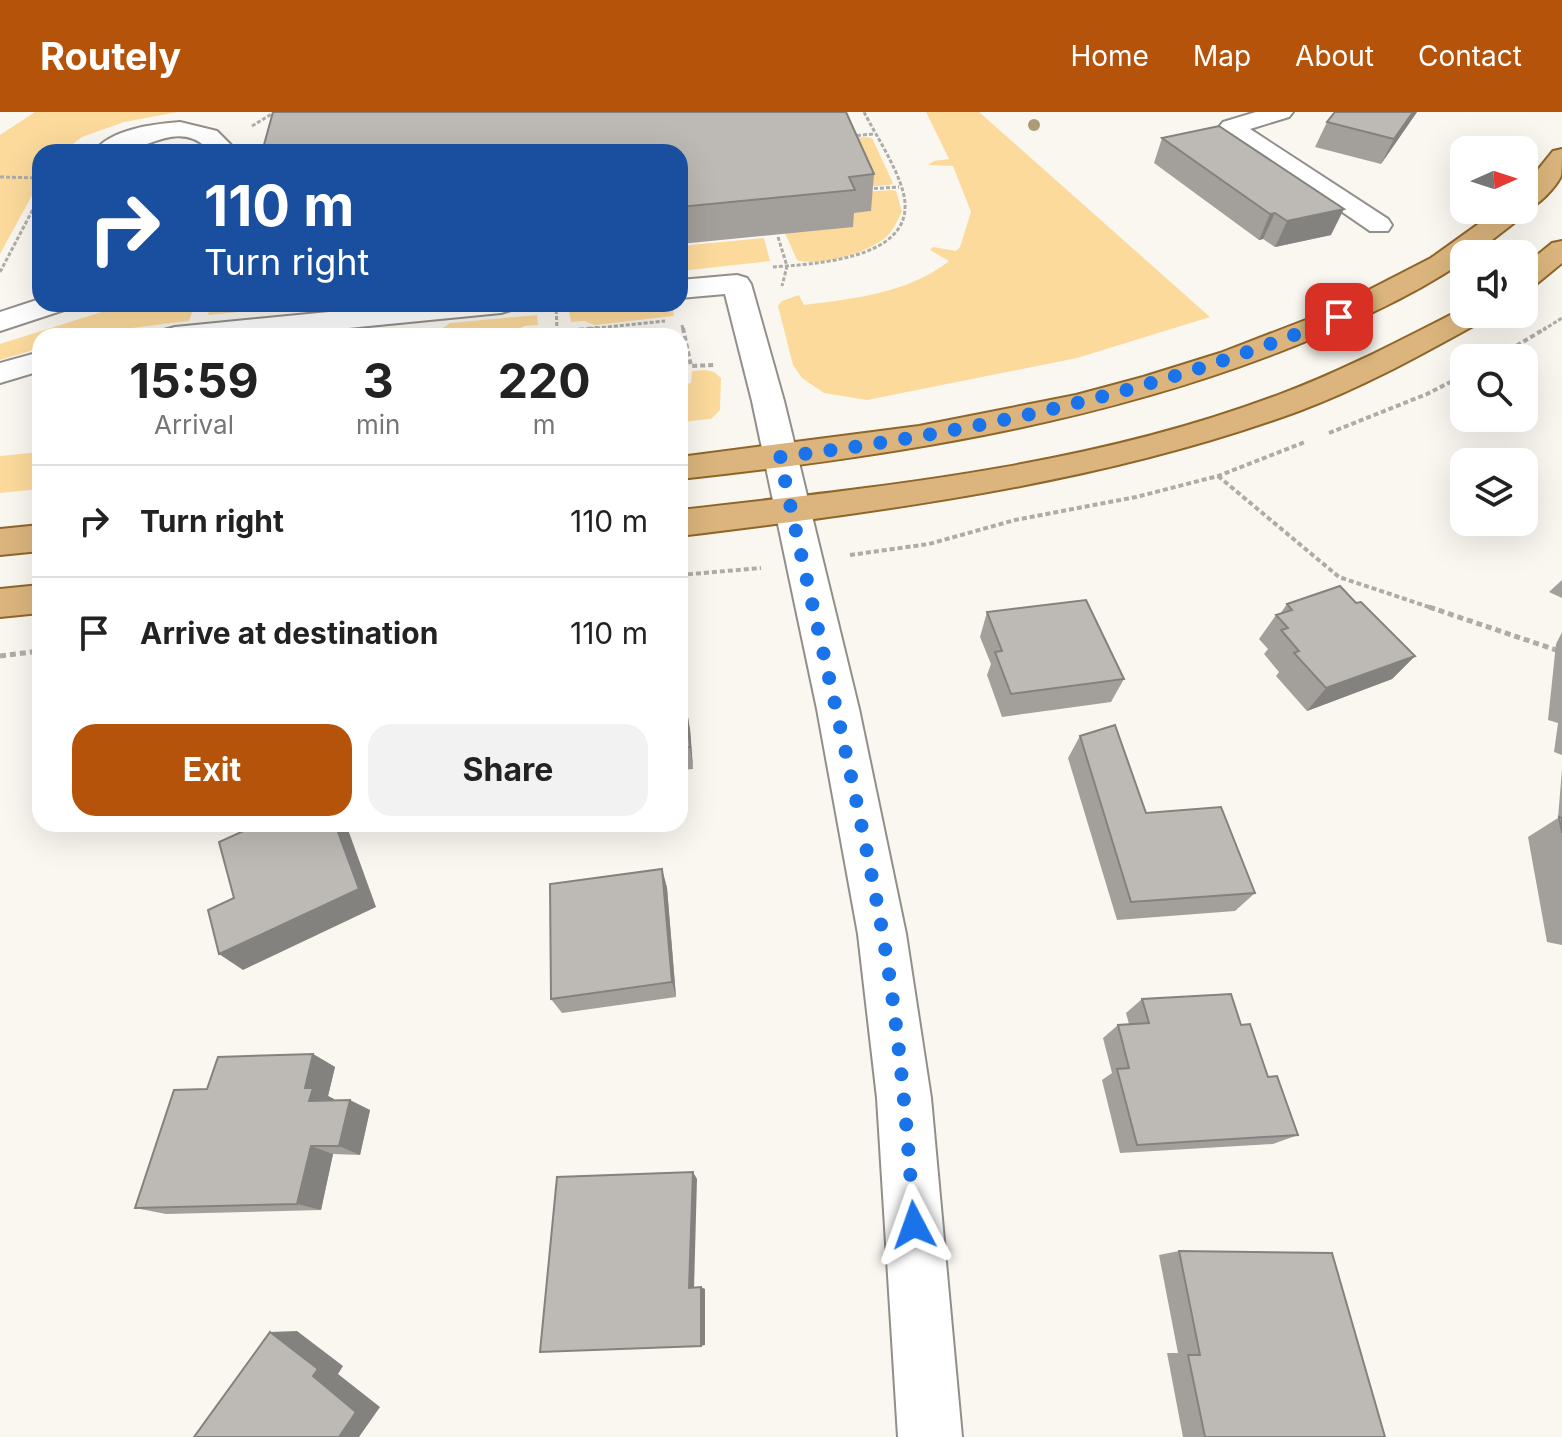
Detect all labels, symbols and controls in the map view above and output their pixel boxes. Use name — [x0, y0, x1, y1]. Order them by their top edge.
text: Routely — [40, 33, 181, 79]
text: Home — [1070, 39, 1149, 73]
text: Map — [1193, 39, 1251, 73]
text: About — [1295, 39, 1374, 73]
text: Contact — [1418, 39, 1522, 73]
north arrow — [1450, 136, 1538, 224]
map controls — [1450, 136, 1538, 536]
text: 110 m — [204, 172, 354, 240]
icon: right — [72, 176, 176, 280]
text: Turn right — [204, 240, 369, 284]
button: sound — [1450, 240, 1538, 328]
pin — [1305, 283, 1373, 351]
icon: arrive — [1317, 295, 1361, 339]
button: search — [1450, 344, 1538, 432]
text: 15:59 — [129, 351, 259, 410]
text: 3 — [363, 351, 394, 410]
text: 220 — [498, 351, 591, 410]
text: Arrival — [154, 409, 234, 440]
text: min — [356, 409, 400, 440]
text: m — [533, 409, 556, 440]
button: layers — [1450, 448, 1538, 536]
icon: right — [72, 499, 116, 543]
text: Turn right — [140, 503, 284, 539]
text: 110 m — [570, 503, 648, 539]
icon: arrive — [72, 611, 116, 655]
text: Arrive at destination — [140, 615, 438, 651]
text: 110 m — [570, 615, 648, 651]
button: Exit — [72, 724, 352, 816]
button: Share — [368, 724, 648, 816]
position arrow — [872, 1183, 956, 1267]

